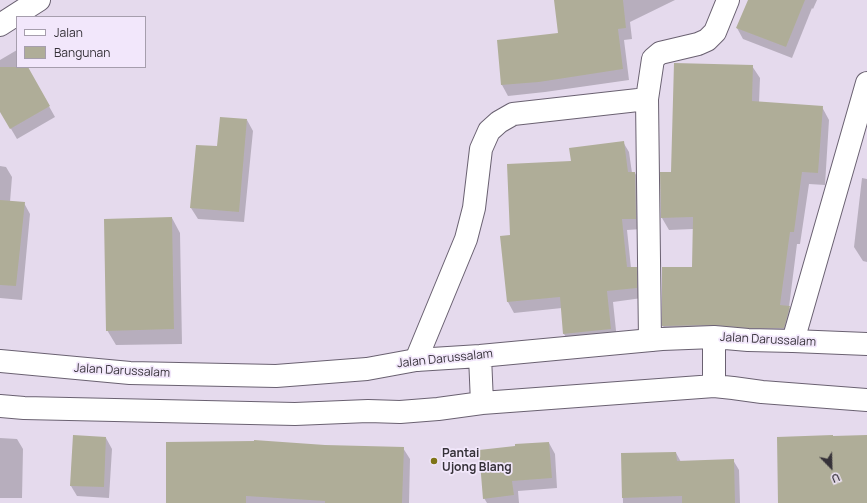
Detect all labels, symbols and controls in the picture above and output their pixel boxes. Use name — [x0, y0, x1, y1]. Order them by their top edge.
legend — [16, 16, 146, 68]
text: Jalan — [54, 24, 83, 41]
text: Bangunan — [54, 44, 110, 61]
street label: Jalan Darussalam — [720, 330, 816, 350]
street label: Jalan Darussalam — [396, 347, 494, 371]
street label: Jalan Darussalam — [74, 361, 170, 381]
place label: Pantai Ujong Blang — [442, 447, 512, 475]
north arrow — [811, 447, 851, 487]
marker: Pantai Ujong Blang — [429, 456, 439, 466]
text: U — [829, 470, 842, 487]

